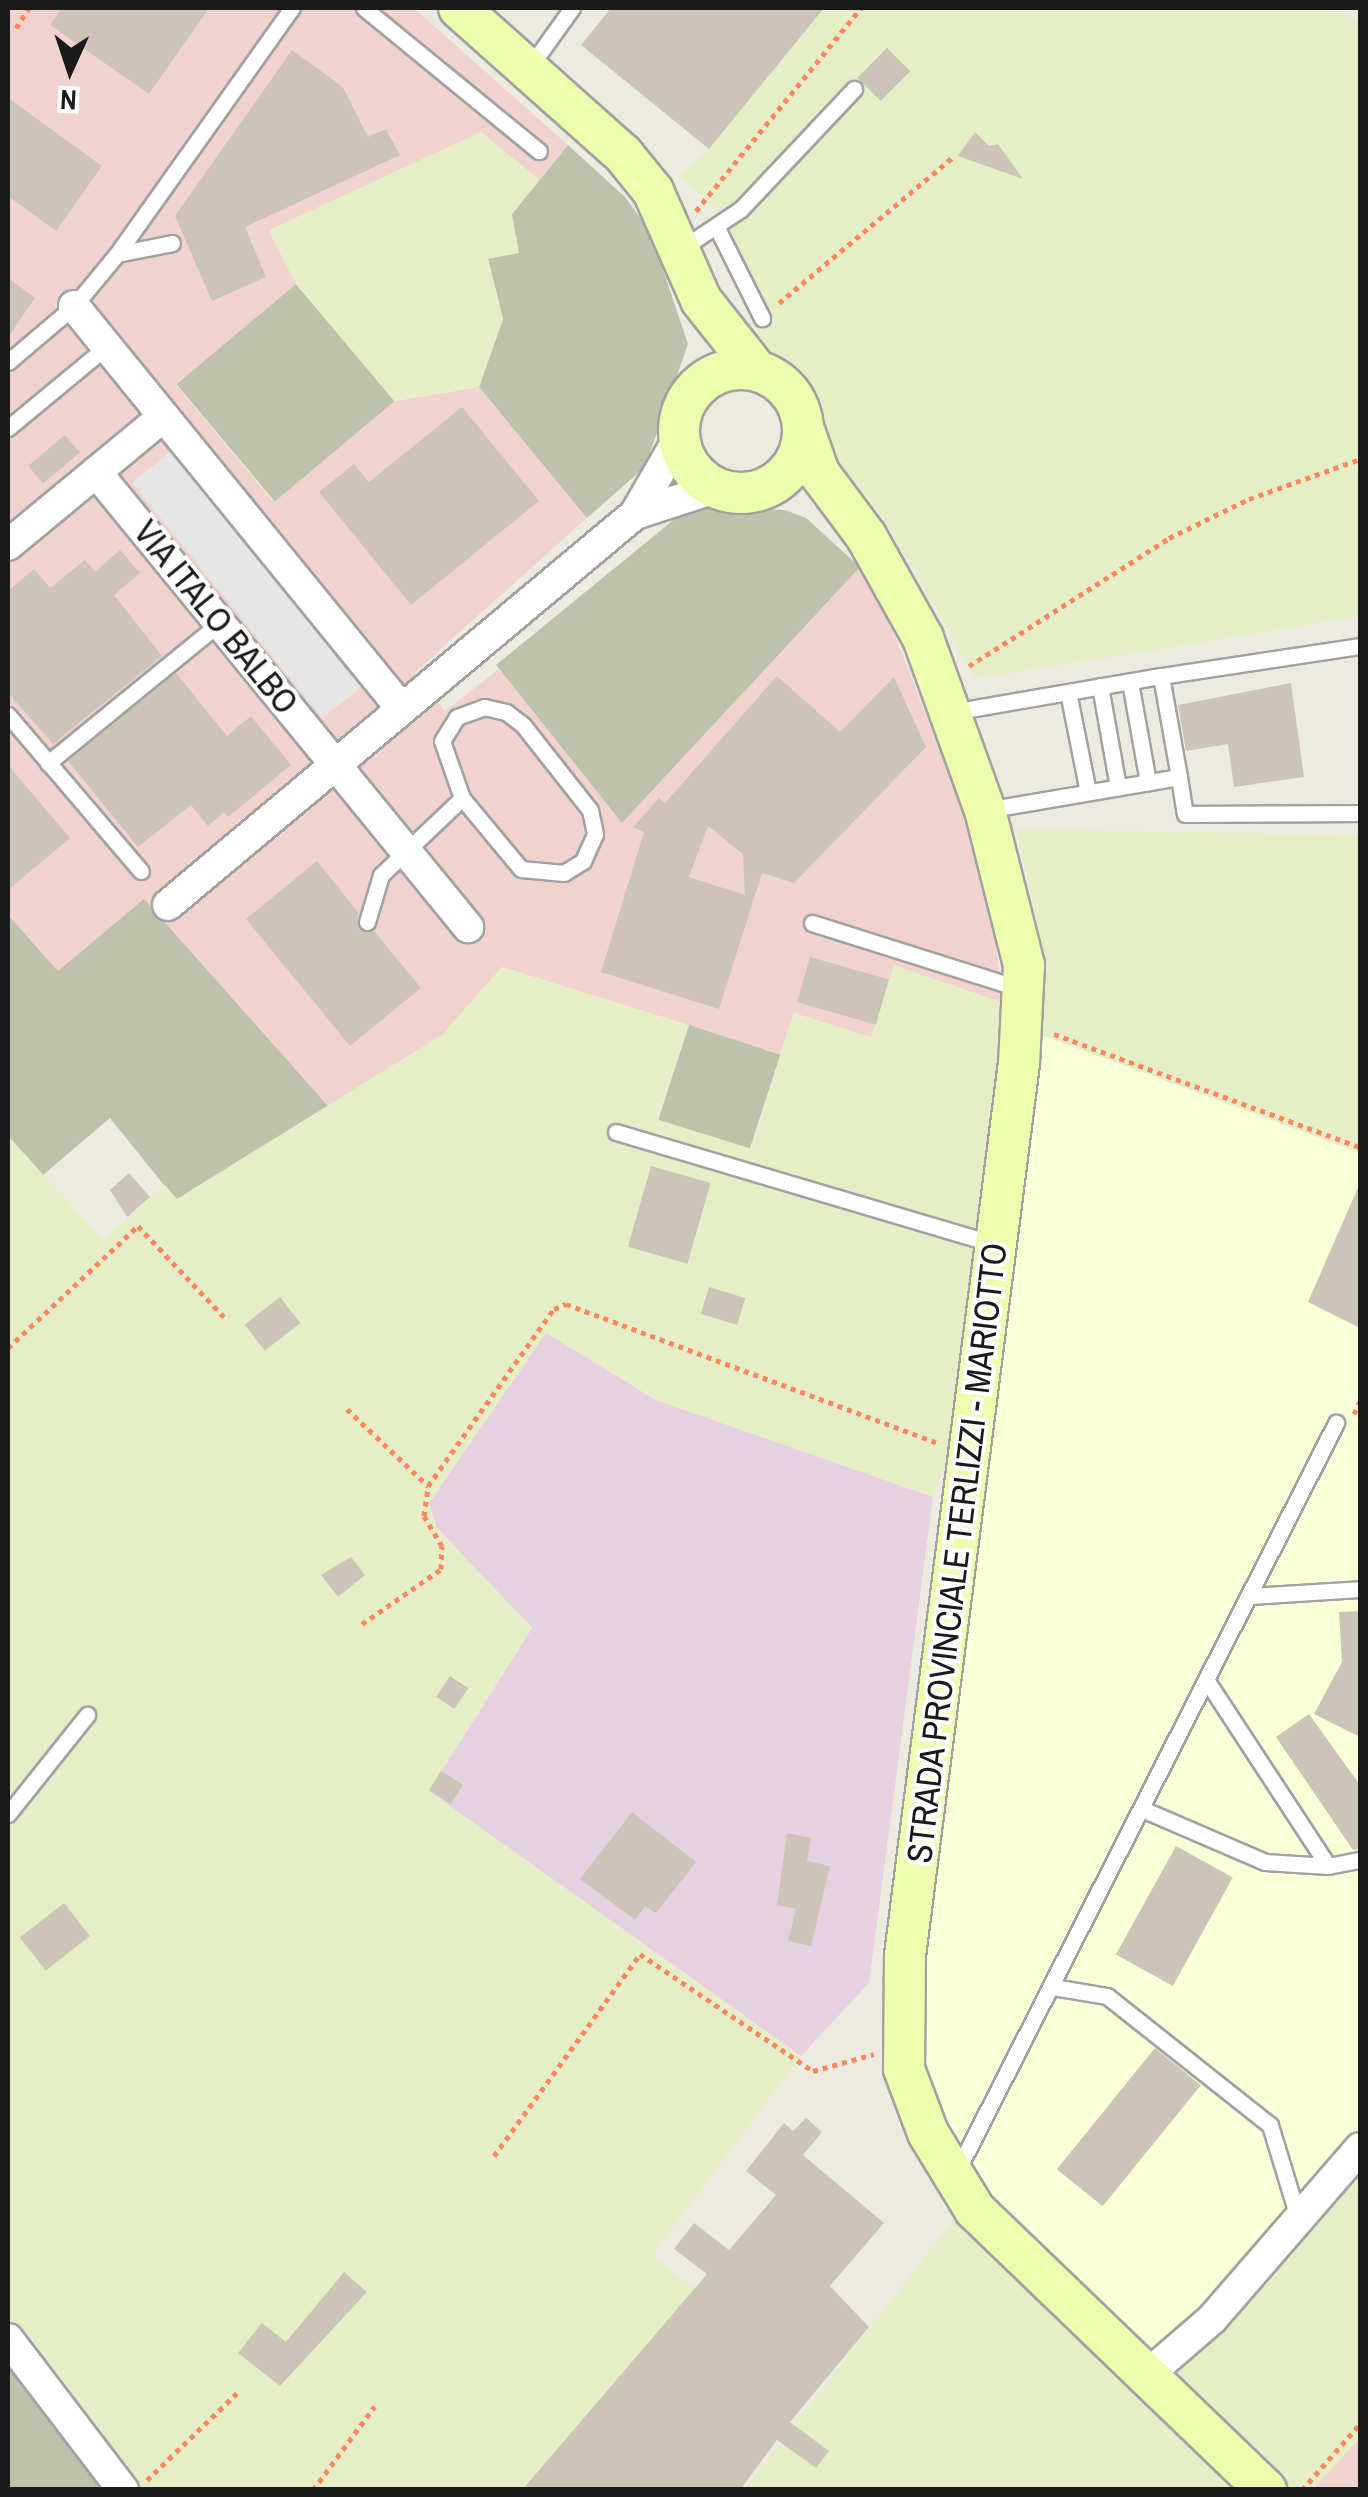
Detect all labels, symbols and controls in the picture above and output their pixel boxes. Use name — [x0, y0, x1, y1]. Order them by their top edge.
north arrow — [20, 20, 120, 120]
text: N — [59, 81, 78, 119]
street label: VIA ITALO BALBO — [125, 511, 307, 723]
street label: STRADA PROVINCIALE TERLIZZI - MARIOTTO — [898, 1240, 1016, 1866]

